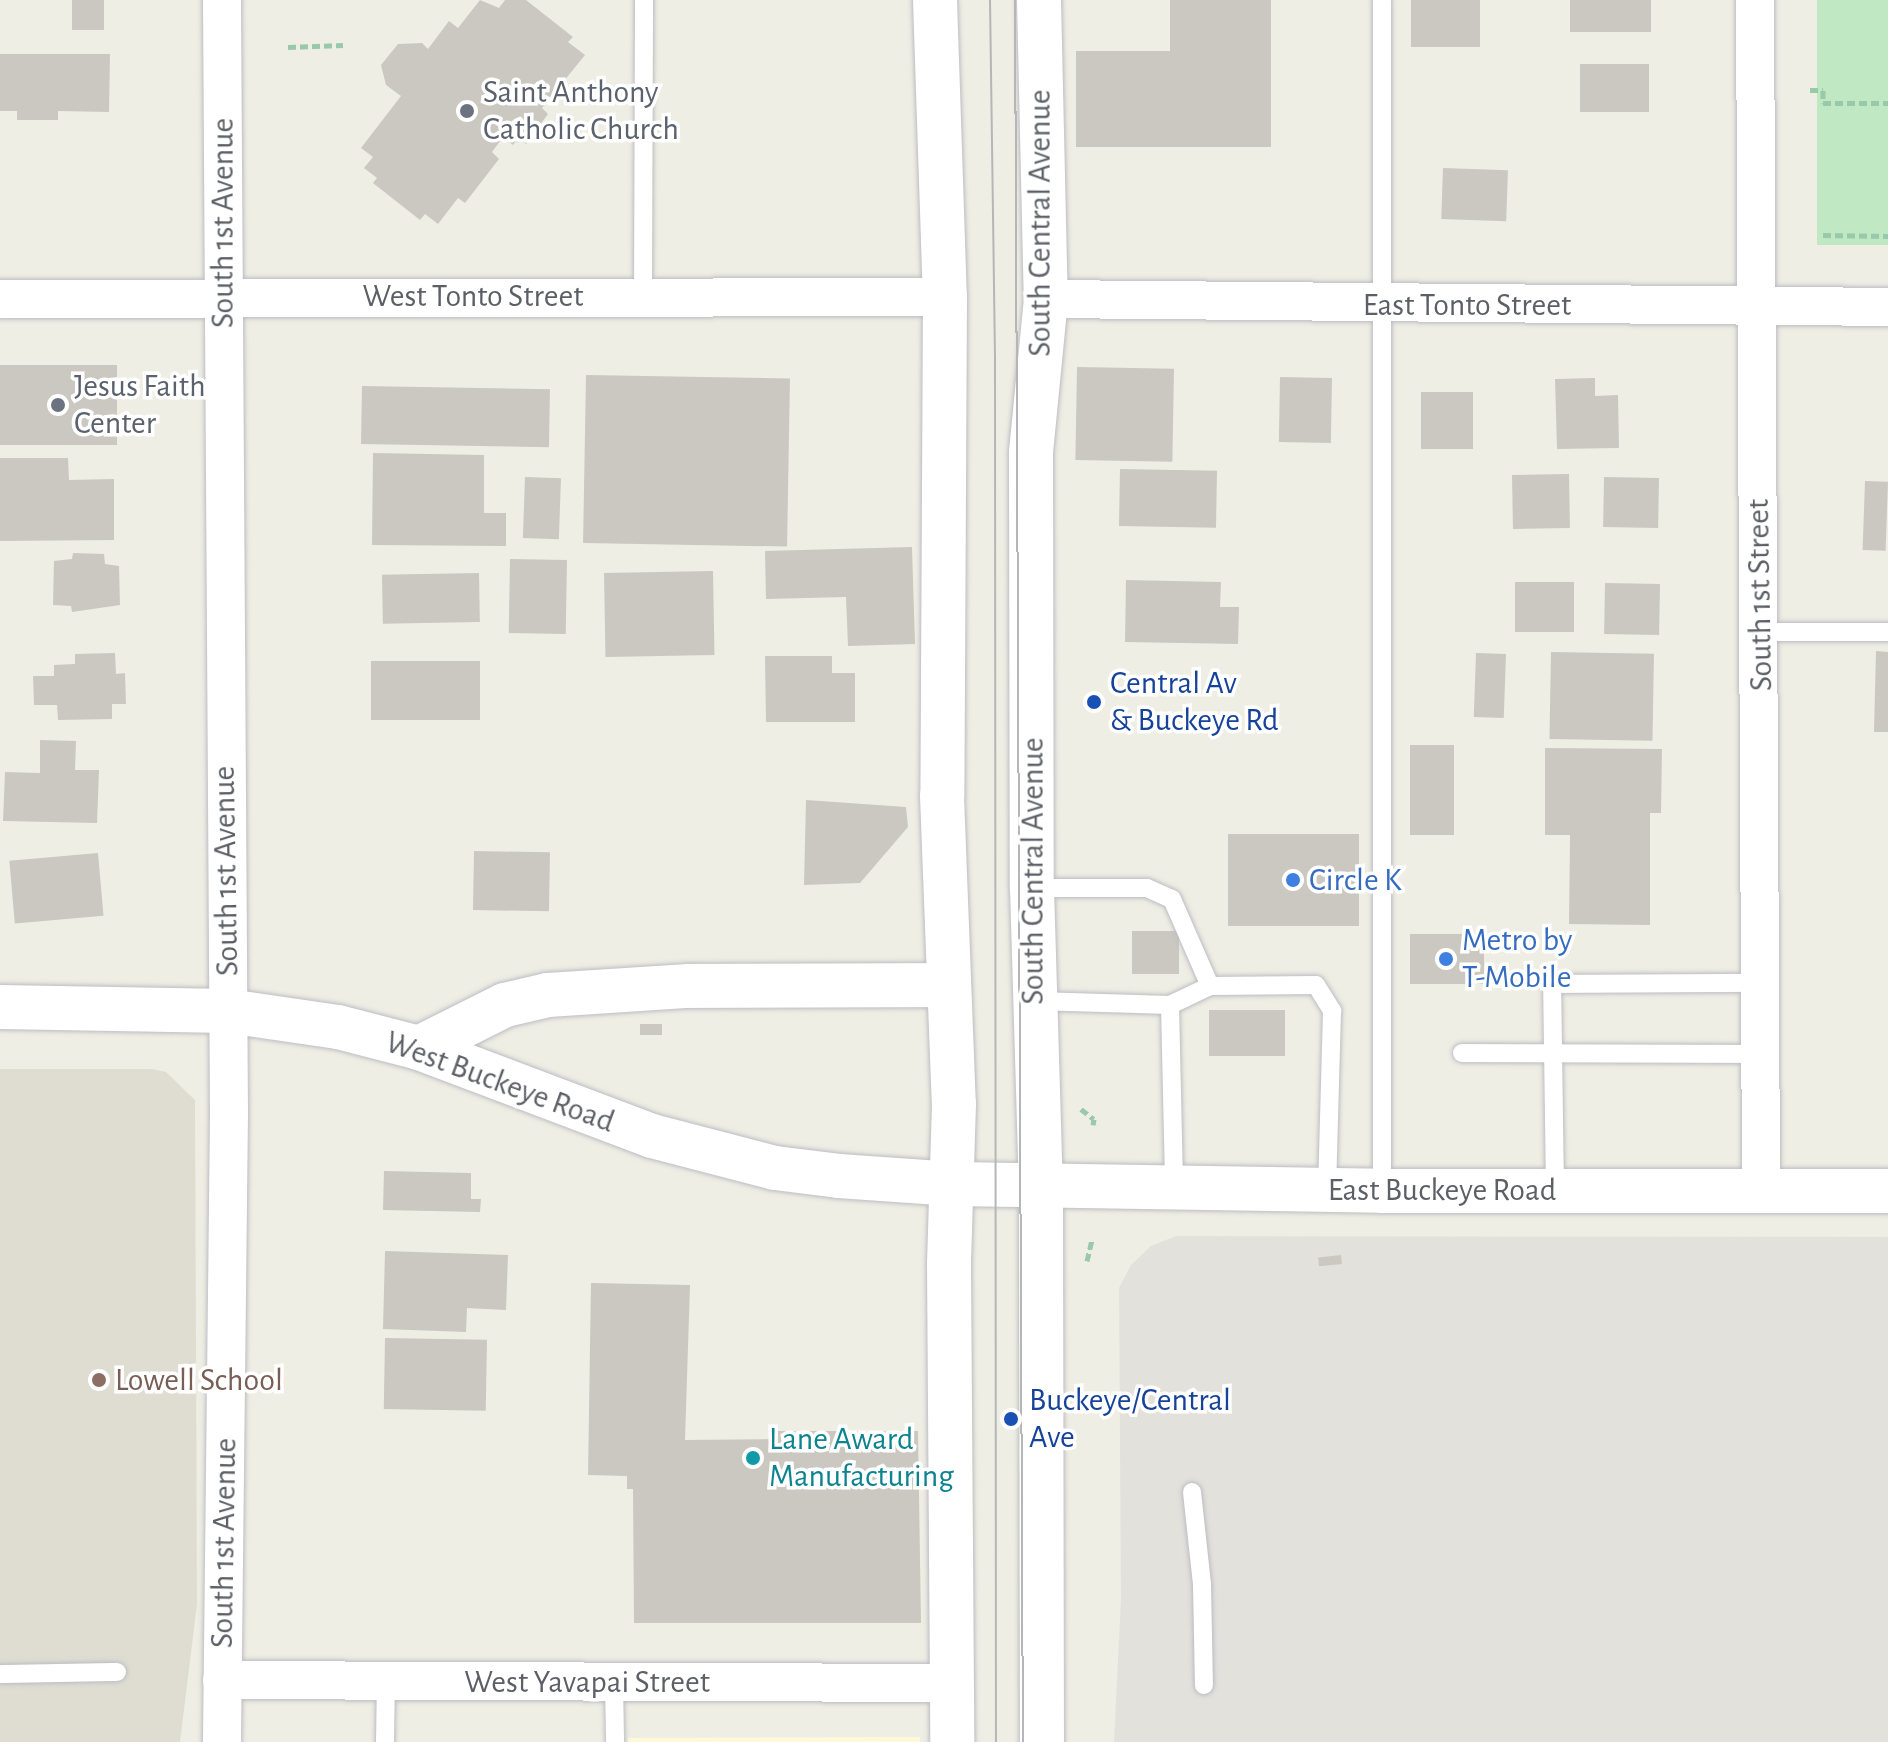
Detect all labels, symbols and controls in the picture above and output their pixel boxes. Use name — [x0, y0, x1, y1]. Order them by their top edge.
place label: Saint Anthony Catholic Church — [483, 74, 679, 149]
street label: South Central Avenue — [1021, 89, 1059, 357]
marker: Saint Anthony Catholic Church — [458, 102, 476, 120]
street label: South 1st Avenue — [204, 118, 242, 328]
street label: West Tonto Street — [363, 277, 583, 315]
street label: East Tonto Street — [1363, 286, 1571, 324]
place label: Jesus Faith Center — [74, 368, 206, 443]
marker: Jesus Faith Center — [49, 396, 67, 414]
street label: South 1st Street — [1739, 499, 1781, 691]
place label: Central Av & Buckeye Rd — [1110, 665, 1279, 740]
marker: Central Av & Buckeye Rd — [1085, 693, 1103, 711]
street label: South Central Avenue — [1014, 737, 1052, 1005]
street label: South 1st Avenue — [205, 766, 247, 976]
place label: Circle K — [1309, 861, 1401, 899]
marker: Circle K — [1284, 871, 1302, 889]
place label: Metro by T-Mobile — [1462, 922, 1573, 997]
marker: Metro by T-Mobile — [1437, 950, 1455, 968]
street label: West Buckeye Road — [380, 1023, 620, 1141]
street label: East Buckeye Road — [1328, 1171, 1556, 1209]
place label: Lowell School — [115, 1361, 283, 1399]
marker: Lowell School — [90, 1371, 108, 1389]
place label: Buckeye/Central Ave — [1029, 1382, 1231, 1457]
marker: Buckeye/Central Ave — [1000, 1408, 1022, 1430]
place label: Lane Award Manufacturing — [769, 1421, 954, 1496]
street label: South 1st Avenue — [203, 1438, 245, 1648]
marker: Lane Award Manufacturing — [744, 1449, 762, 1467]
street label: West Yavapai Street — [464, 1663, 710, 1701]

